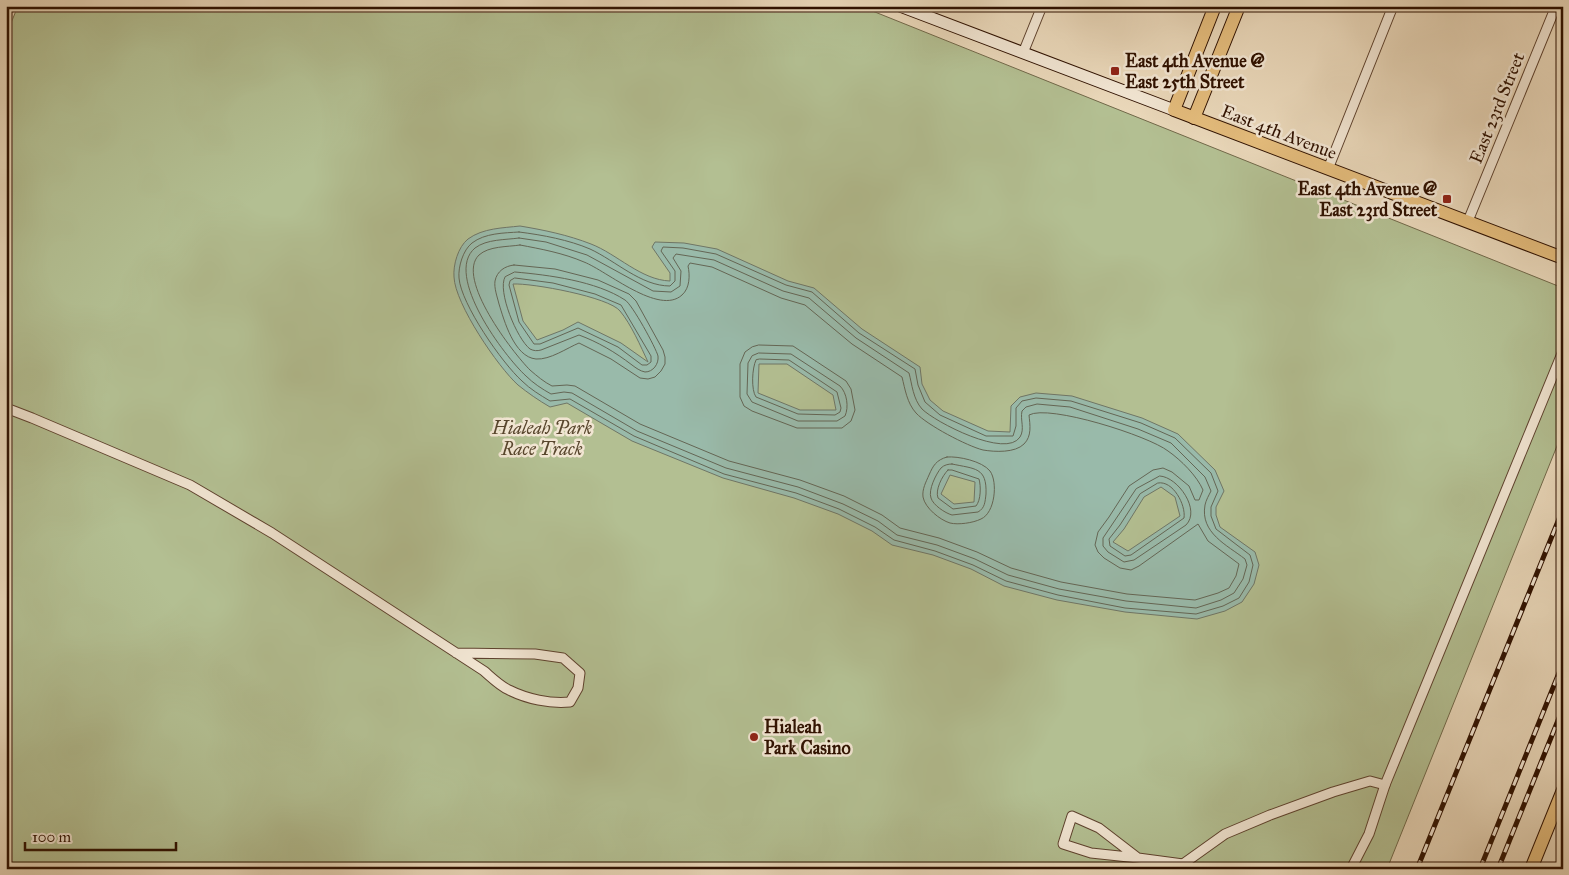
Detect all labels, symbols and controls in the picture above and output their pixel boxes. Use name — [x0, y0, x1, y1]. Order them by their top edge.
street label: East 23rd Street — [1465, 49, 1529, 167]
place label: East 4th Avenue @ East 25th Street — [1125, 50, 1265, 93]
marker: East 4th Avenue @ East 25th Street — [1109, 65, 1121, 77]
street label: East 4th Avenue — [1218, 100, 1340, 164]
place label: East 4th Avenue @ East 23rd Street — [1298, 178, 1438, 222]
marker: East 4th Avenue @ East 23rd Street — [1441, 193, 1453, 205]
park label: Hialeah Park Race Track — [491, 417, 592, 460]
place label: Hialeah Park Casino — [764, 716, 851, 759]
marker: Hialeah Park Casino — [748, 731, 760, 743]
scale bar — [25, 820, 176, 852]
text: 100 m — [32, 828, 72, 846]

